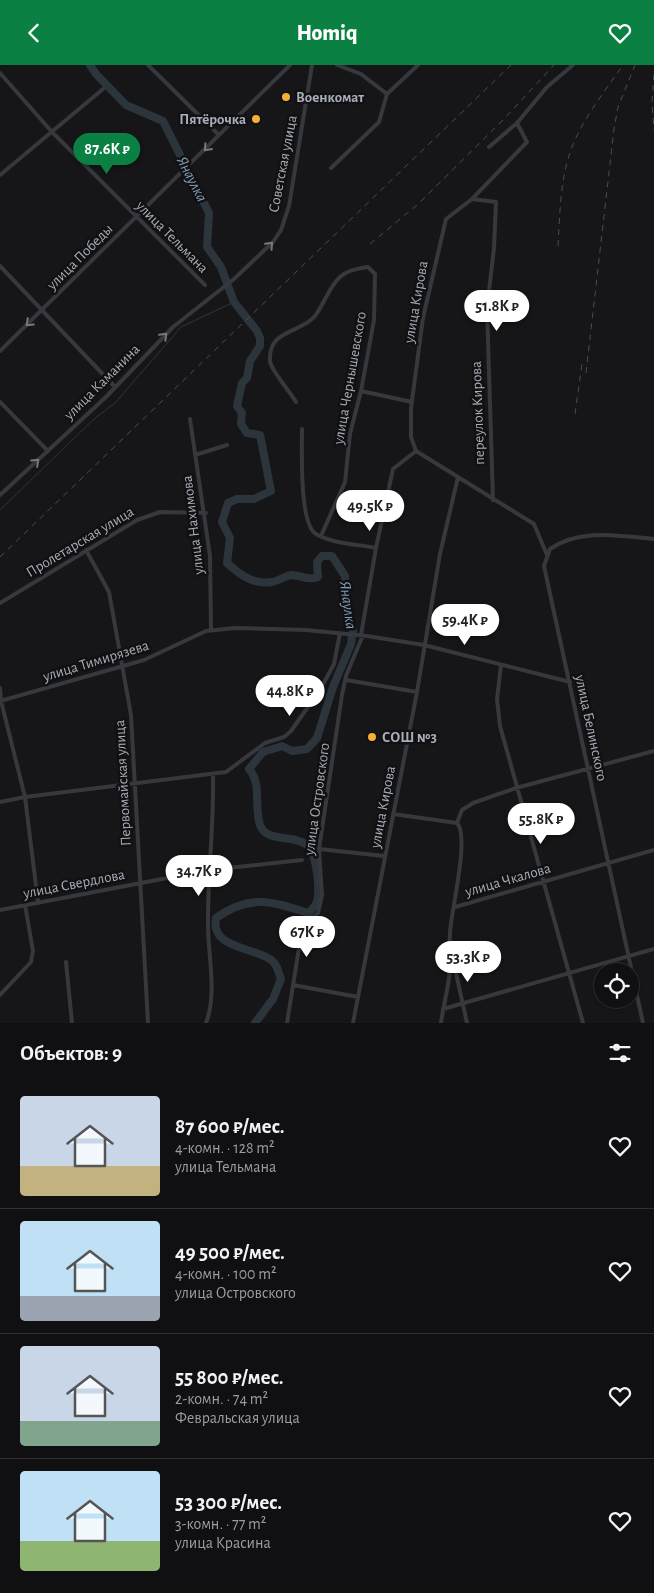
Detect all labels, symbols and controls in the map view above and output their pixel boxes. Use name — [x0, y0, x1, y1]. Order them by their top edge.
icon: back — [20, 19, 48, 47]
icon: heart — [606, 19, 634, 47]
text: Homiq — [296, 22, 358, 44]
place label: Военкомат — [296, 90, 364, 105]
marker: Военкомат — [280, 91, 292, 103]
place label: Пятёрочка — [179, 112, 246, 127]
marker: Пятёрочка — [250, 113, 262, 125]
street label: Советская улица — [266, 114, 300, 214]
pin: 87.6K ₽ — [61, 133, 153, 175]
text: 87.6K ₽ — [84, 141, 130, 157]
one-way arrow — [204, 142, 213, 151]
water label: Янаулка — [174, 154, 210, 204]
street label: улица Тельмана — [132, 197, 211, 276]
street label: улица Победы — [44, 221, 116, 293]
one-way arrow — [264, 242, 273, 251]
street label: улица Кирова — [401, 260, 431, 345]
pin: 51.8K ₽ — [451, 289, 543, 332]
text: 51.8K ₽ — [475, 298, 519, 314]
street label: улица Чернышевского — [331, 311, 369, 446]
one-way arrow — [26, 317, 35, 326]
one-way arrow — [158, 333, 167, 342]
street label: улица Каманина — [61, 341, 143, 423]
street label: переулок Кирова — [469, 361, 487, 465]
one-way arrow — [30, 459, 39, 468]
street label: улица Нахимова — [179, 474, 207, 577]
pin: 49.5K ₽ — [324, 489, 416, 532]
text: 49.5K ₽ — [347, 498, 393, 514]
street label: Пролетарская улица — [23, 504, 137, 580]
water label: Янаулка — [337, 580, 359, 630]
pin: 59.4K ₽ — [419, 603, 511, 646]
text: 59.4K ₽ — [442, 612, 488, 628]
street label: улица Тимирязева — [40, 638, 151, 685]
street label: улица Белинского — [572, 673, 610, 782]
pin: 44.8K ₽ — [244, 675, 336, 717]
text: 44.8K ₽ — [267, 683, 313, 699]
street label: Первомайская улица — [112, 719, 134, 846]
place label: СОШ №3 — [382, 730, 437, 745]
marker: СОШ №3 — [366, 731, 378, 743]
street label: улица Островского — [302, 742, 332, 857]
street label: улица Кирова — [368, 765, 398, 850]
pin: 55.8K ₽ — [495, 803, 587, 845]
text: 55.8K ₽ — [519, 811, 563, 827]
pin: 34.7K ₽ — [153, 855, 245, 897]
street label: улица Чкалова — [463, 861, 553, 900]
text: 34.7K ₽ — [177, 863, 221, 879]
street label: улица Свердлова — [21, 867, 126, 901]
pin: 67K ₽ — [272, 915, 342, 958]
text: 67K ₽ — [290, 924, 324, 940]
pin: 53.3K ₽ — [422, 941, 514, 983]
text: 53.3K ₽ — [446, 949, 490, 965]
map controls — [594, 963, 639, 1008]
button: locate — [594, 963, 639, 1008]
icon: filters — [606, 1039, 634, 1067]
text: Объектов: 9 — [20, 1043, 122, 1064]
icon: home — [60, 1116, 120, 1176]
text: 87 600 ₽/мес. — [175, 1116, 285, 1137]
icon: heart — [606, 1132, 634, 1160]
text: 4-комн. · 128 m² — [175, 1140, 275, 1156]
text: улица Тельмана — [175, 1159, 276, 1175]
icon: home — [60, 1241, 120, 1301]
text: 49 500 ₽/мес. — [175, 1242, 285, 1263]
icon: heart — [606, 1257, 634, 1285]
text: 4-комн. · 100 m² — [175, 1266, 277, 1282]
text: улица Островского — [175, 1285, 296, 1301]
icon: home — [60, 1366, 120, 1426]
text: 55 800 ₽/мес. — [175, 1367, 283, 1388]
icon: heart — [606, 1382, 634, 1410]
text: 2-комн. · 74 m² — [175, 1391, 268, 1407]
text: Февральская улица — [175, 1410, 300, 1426]
icon: home — [60, 1491, 120, 1551]
text: 53 300 ₽/мес. — [175, 1492, 282, 1513]
icon: heart — [606, 1507, 634, 1535]
text: 3-комн. · 77 m² — [175, 1516, 266, 1532]
text: улица Красина — [175, 1535, 271, 1551]

